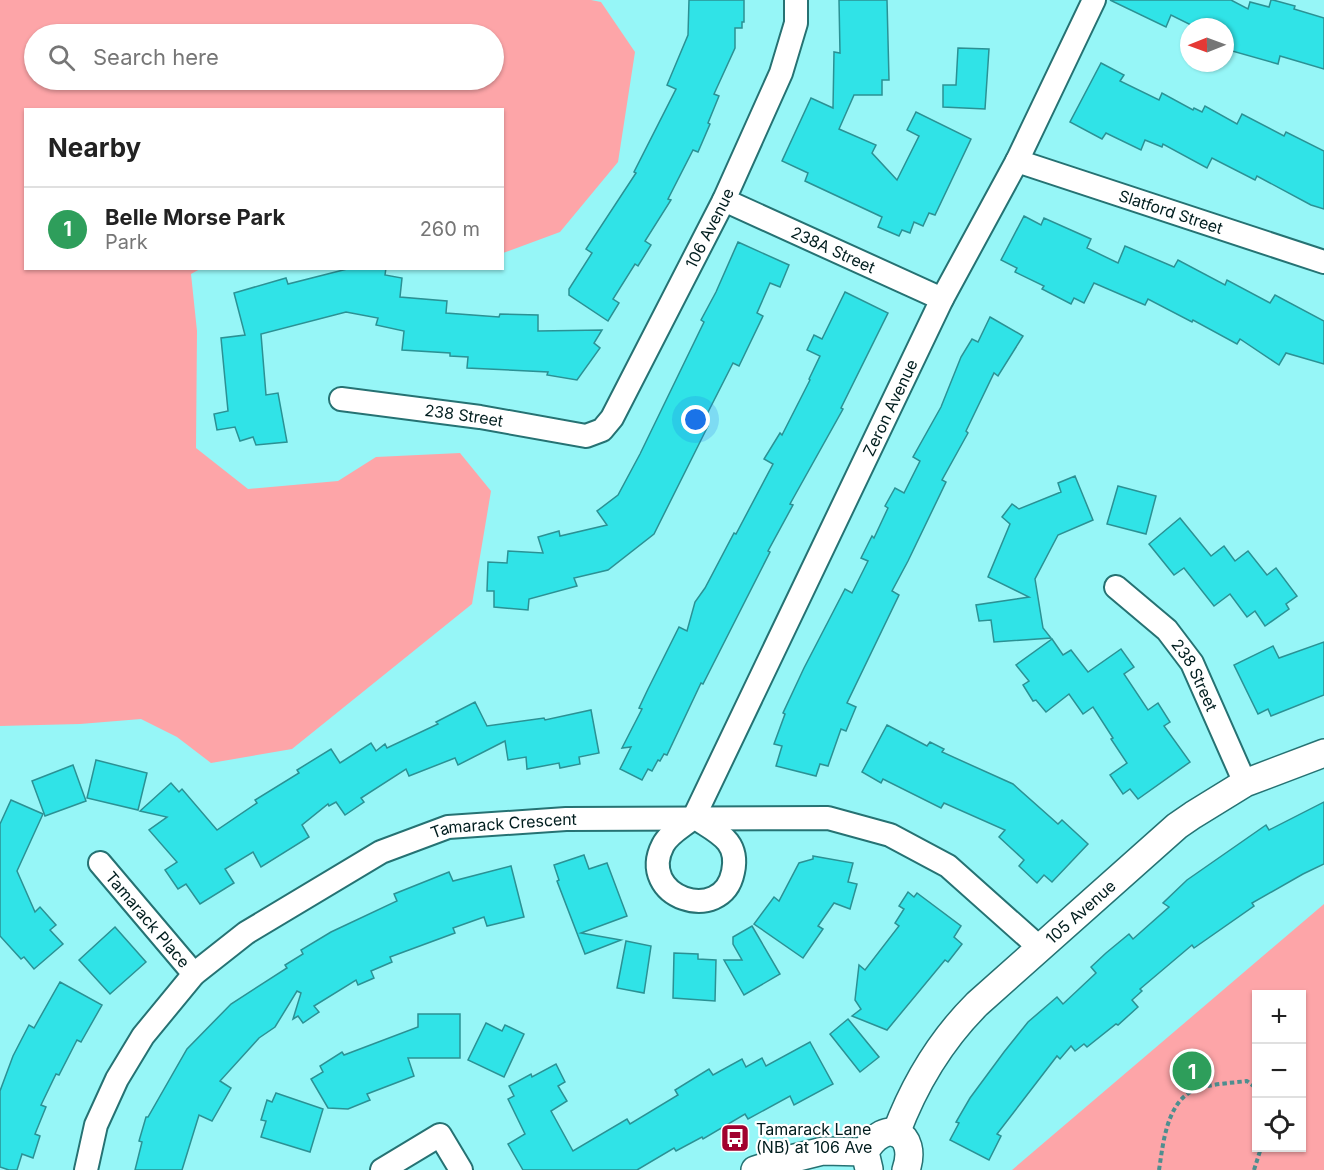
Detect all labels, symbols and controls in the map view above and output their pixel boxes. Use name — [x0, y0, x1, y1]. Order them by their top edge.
north arrow — [1180, 18, 1234, 72]
search box — [24, 24, 504, 90]
icon: search — [45, 41, 78, 74]
text: Search here — [93, 44, 219, 70]
text: Nearby — [48, 132, 141, 163]
street label: 106 Avenue — [681, 185, 738, 272]
street label: Slatford Street — [1116, 185, 1225, 238]
text: Belle Morse Park — [105, 204, 285, 230]
text: 1 — [63, 217, 72, 241]
text: 260 m — [420, 217, 480, 241]
street label: 238A Street — [788, 222, 878, 277]
text: Park — [105, 230, 148, 254]
street label: Zeron Avenue — [858, 356, 922, 459]
street label: 238 Street — [423, 400, 505, 431]
your location — [681, 405, 710, 434]
street label: 238 Street — [1167, 635, 1222, 714]
street label: Tamarack Crescent — [428, 809, 577, 843]
street label: Tamarack Place — [101, 867, 194, 972]
street label: 105 Avenue — [1041, 875, 1120, 948]
map controls — [1252, 990, 1306, 1152]
button: + — [1252, 990, 1306, 1044]
button: − — [1252, 1044, 1306, 1098]
pin: 1 — [1172, 1048, 1212, 1094]
button: locate — [1252, 1098, 1306, 1152]
place label: Tamarack Lane (NB) at 106 Ave — [756, 1119, 872, 1157]
bus stop icon: Tamarack Lane (NB) at 106 Ave — [719, 1122, 751, 1154]

